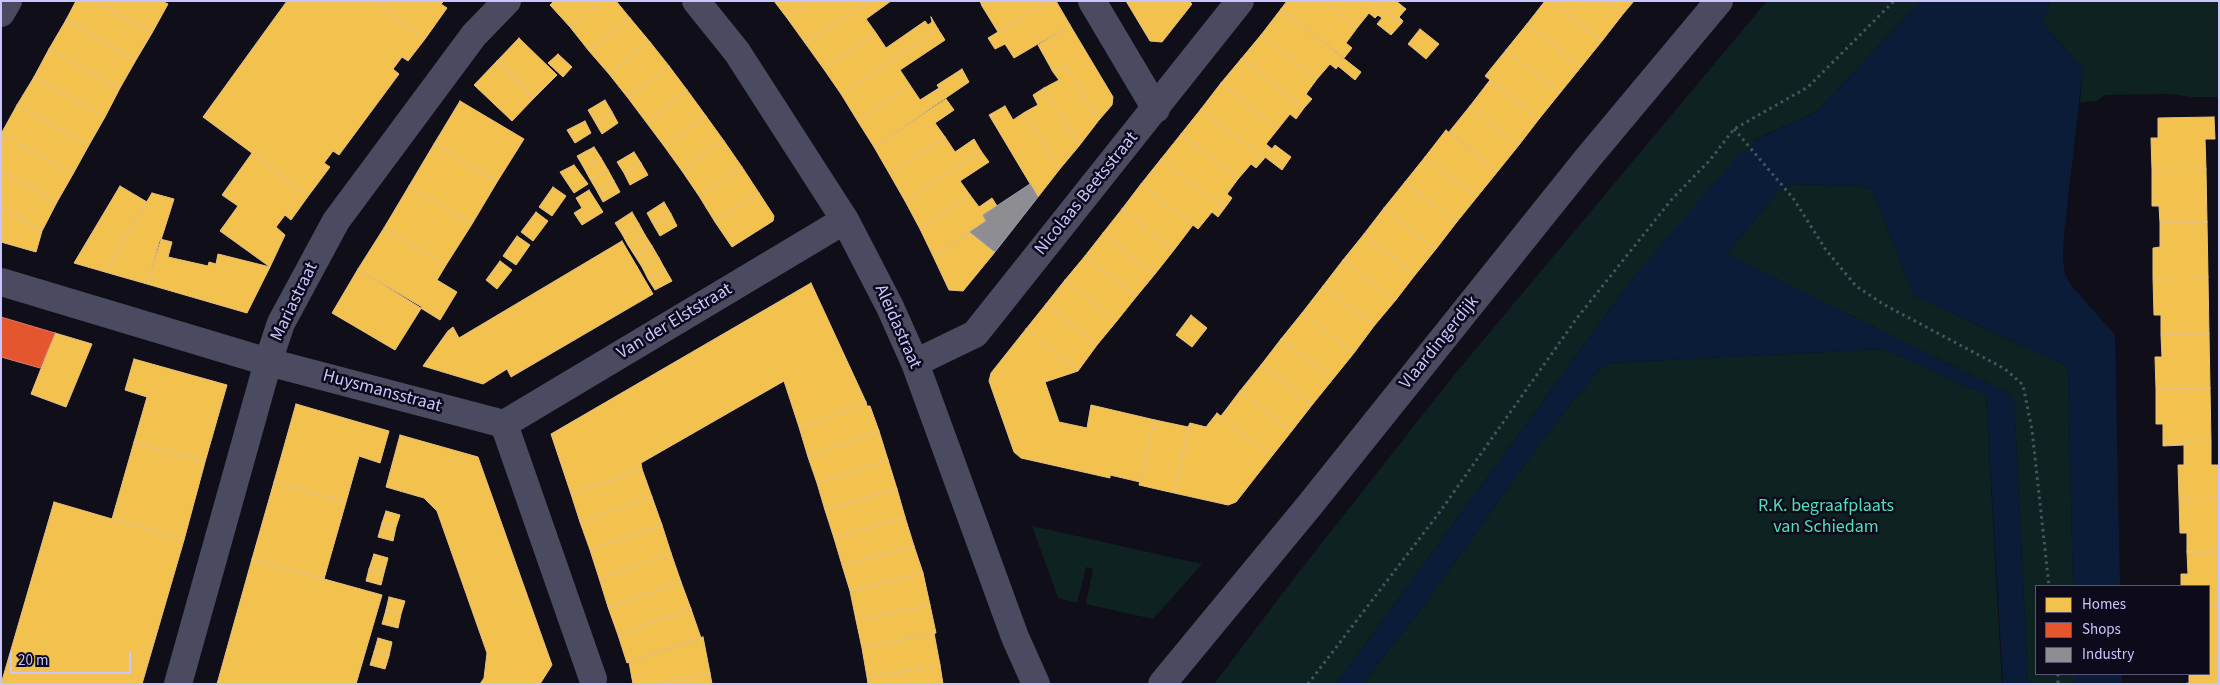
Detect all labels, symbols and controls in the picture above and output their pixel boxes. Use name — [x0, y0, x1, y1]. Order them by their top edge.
street label: Nicolaas Beetsstraat — [1031, 128, 1143, 260]
street label: Mariastraat — [267, 259, 323, 345]
street label: Van der Elststraat — [614, 279, 736, 365]
street label: Aleidastraat — [869, 282, 925, 372]
street label: Vlaardingerdijk — [1396, 292, 1484, 394]
street label: Huysmansstraat — [320, 366, 444, 418]
park label: R.K. begraafplaats van Schiedam — [1758, 496, 1894, 538]
legend — [2035, 585, 2210, 675]
text: Homes — [2082, 594, 2126, 615]
text: Shops — [2082, 619, 2121, 640]
scale bar — [12, 642, 134, 674]
text: Industry — [2082, 644, 2134, 665]
text: 20 m — [18, 650, 48, 671]

